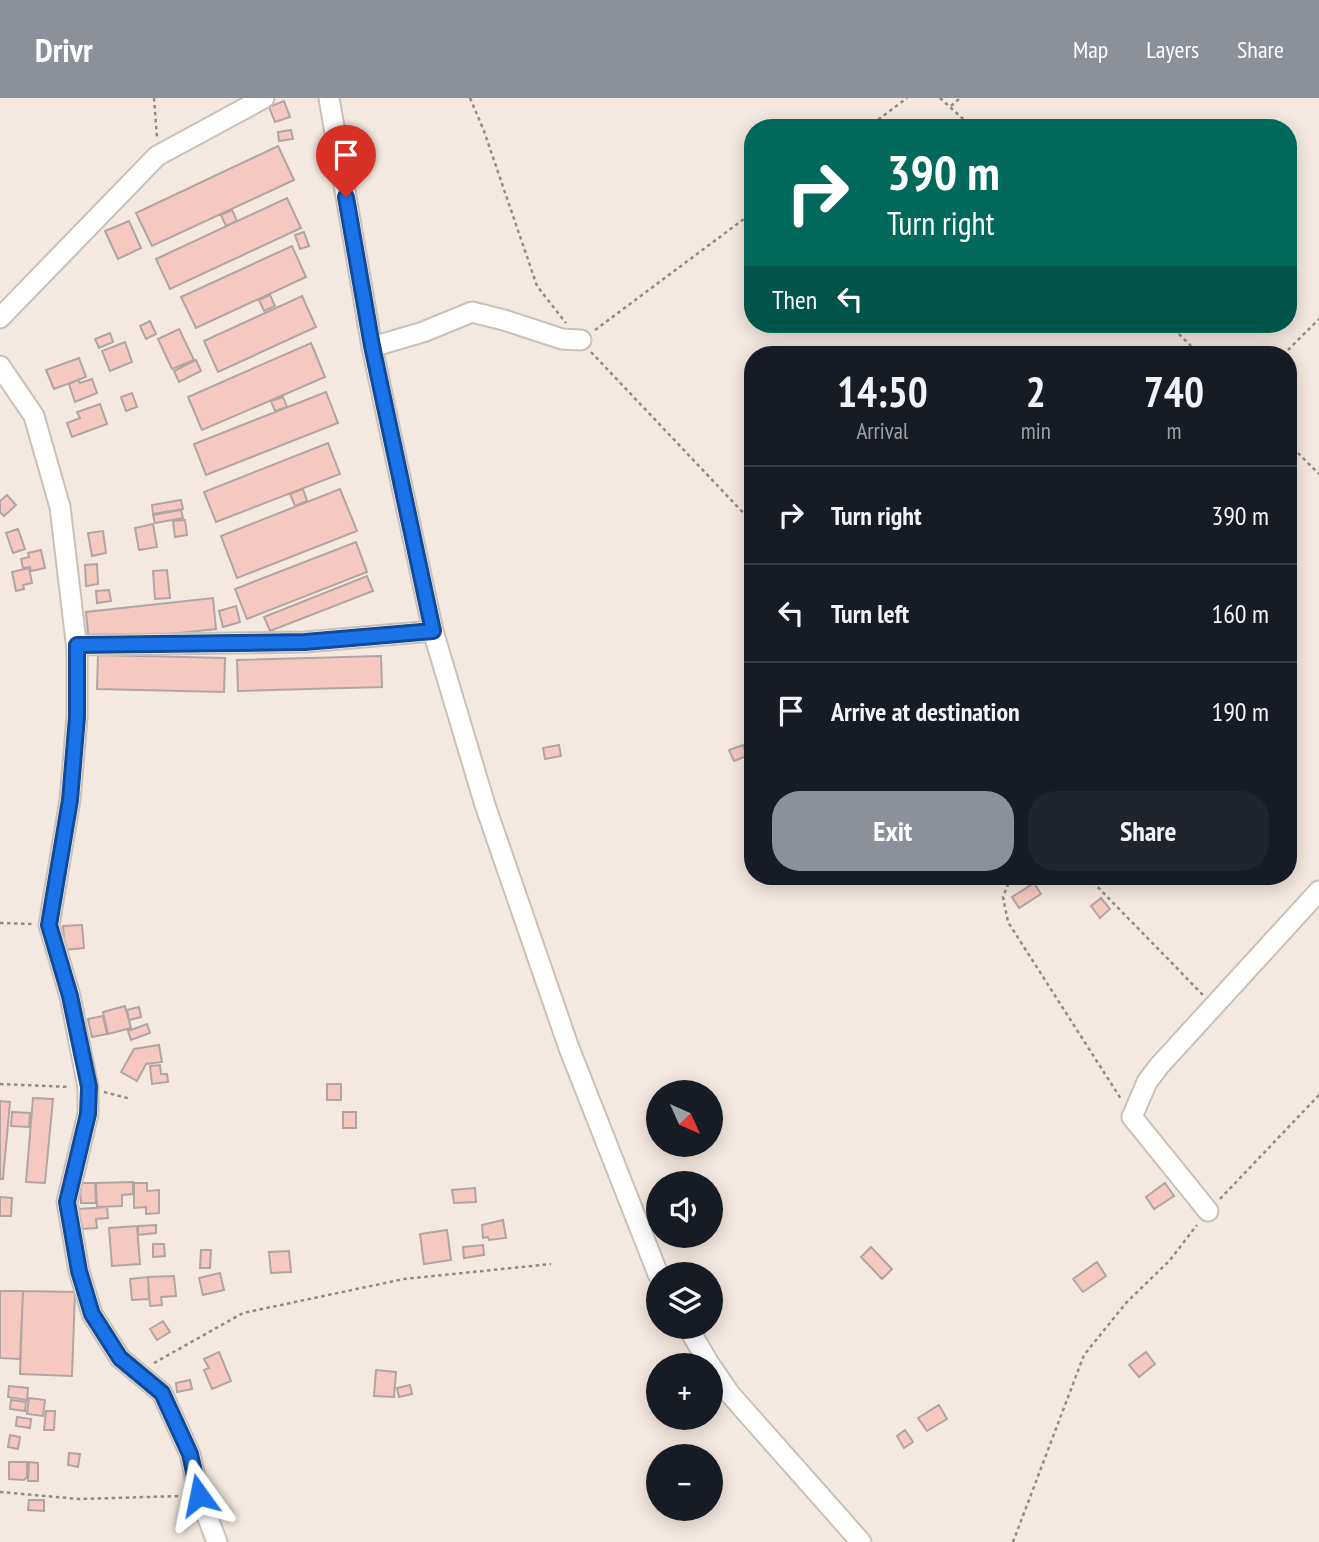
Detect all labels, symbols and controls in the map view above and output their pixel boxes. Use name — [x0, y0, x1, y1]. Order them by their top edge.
text: Drivr — [35, 28, 93, 71]
text: Map — [1073, 34, 1108, 65]
text: Layers — [1146, 34, 1199, 65]
text: Share — [1237, 34, 1284, 65]
pin — [316, 125, 376, 197]
icon: arrive — [327, 136, 365, 174]
text: 390 m — [887, 140, 1000, 204]
icon: right — [772, 147, 863, 238]
text: Turn right — [887, 202, 995, 244]
icon: left — [831, 280, 869, 318]
text: Then — [772, 283, 817, 316]
text: 14:50 — [837, 364, 928, 419]
text: 2 — [1026, 364, 1046, 419]
text: 740 — [1144, 364, 1204, 419]
text: Arrival — [856, 416, 908, 445]
text: min — [1021, 416, 1051, 445]
text: m — [1166, 416, 1181, 445]
icon: right — [772, 496, 810, 534]
text: Turn right — [831, 499, 922, 532]
text: 390 m — [1211, 499, 1269, 532]
icon: left — [772, 594, 810, 632]
text: Turn left — [831, 597, 909, 630]
text: 160 m — [1211, 597, 1269, 630]
icon: arrive — [772, 692, 810, 730]
text: Arrive at destination — [831, 695, 1020, 728]
text: 190 m — [1211, 695, 1269, 728]
button: Exit — [772, 791, 1014, 871]
button: Share — [1028, 791, 1269, 871]
north arrow — [646, 1080, 723, 1157]
map controls — [646, 1080, 723, 1521]
button: sound — [646, 1171, 723, 1248]
button: layers — [646, 1262, 723, 1339]
button: + — [646, 1353, 723, 1430]
button: − — [646, 1444, 723, 1521]
position arrow — [162, 1458, 236, 1532]

